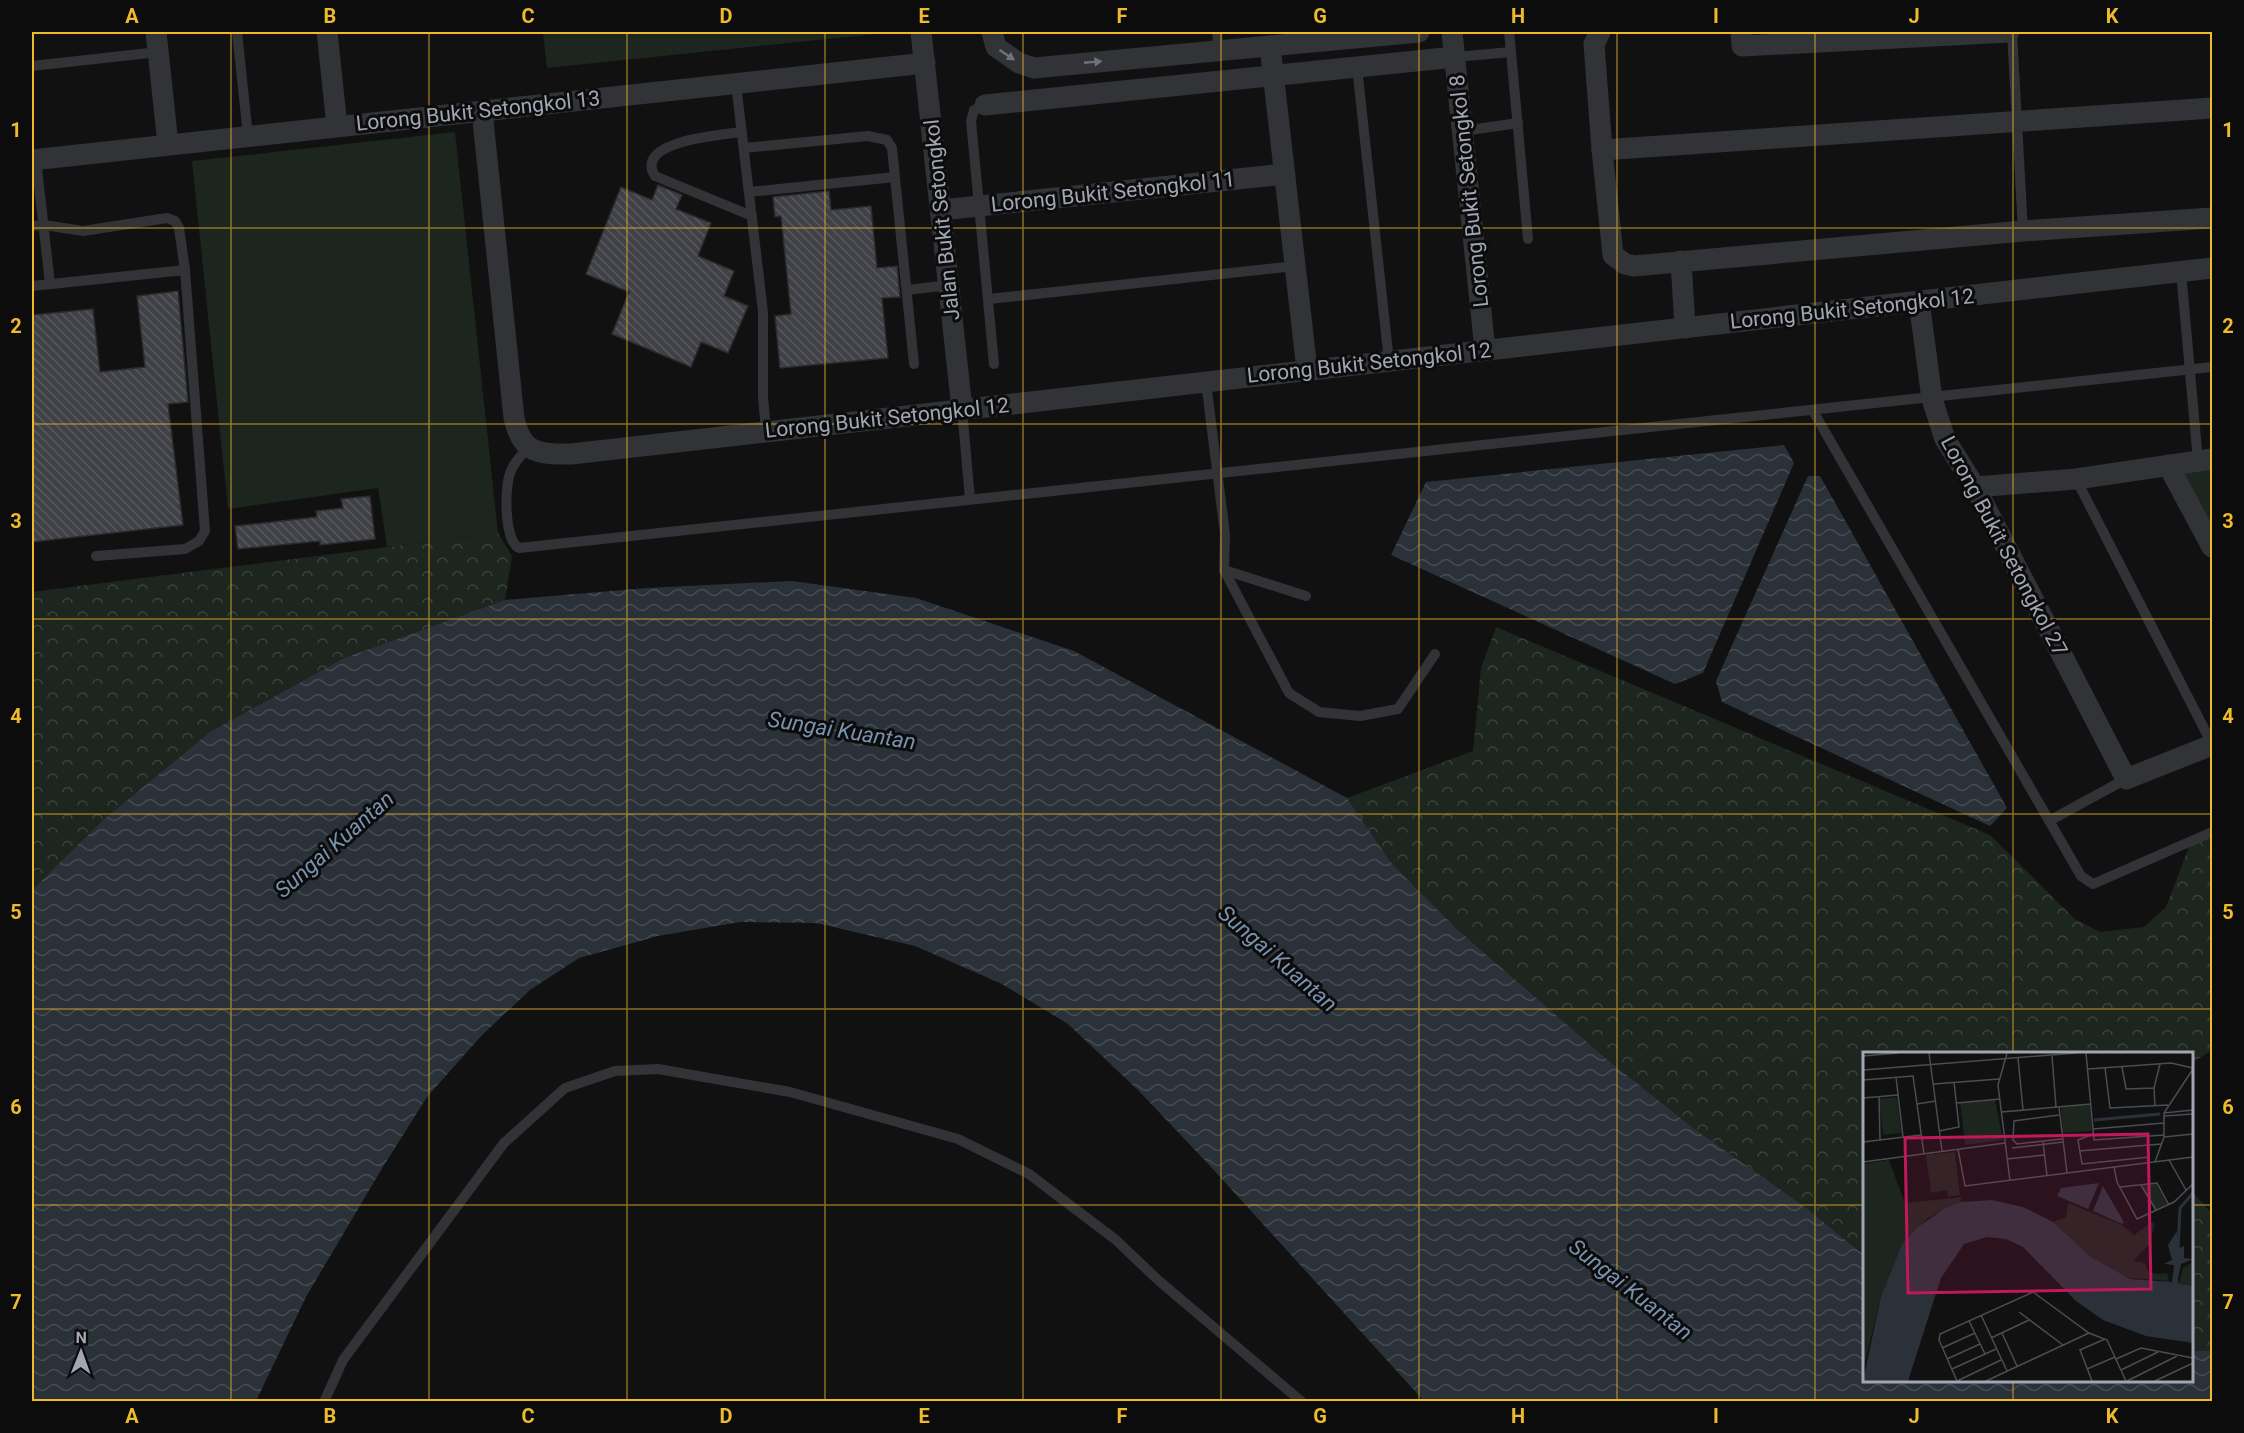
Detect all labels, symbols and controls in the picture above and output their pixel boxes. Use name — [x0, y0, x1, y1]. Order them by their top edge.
text: A — [125, 4, 139, 28]
text: B — [324, 4, 336, 28]
text: C — [521, 4, 535, 28]
text: D — [720, 4, 733, 28]
text: E — [918, 4, 930, 28]
text: F — [1117, 4, 1128, 28]
text: G — [1313, 4, 1327, 28]
text: H — [1511, 4, 1525, 28]
text: I — [1713, 4, 1719, 28]
text: J — [1908, 4, 1920, 28]
text: K — [2106, 4, 2119, 28]
one-way arrow — [999, 49, 1015, 61]
one-way arrow — [1083, 58, 1102, 67]
street label: Lorong Bukit Setongkol 8 — [1445, 74, 1493, 308]
street label: Lorong Bukit Setongkol 13 — [355, 86, 601, 136]
text: 1 — [10, 118, 22, 142]
street label: Jalan Bukit Setongkol — [919, 118, 965, 322]
text: 1 — [2222, 118, 2234, 142]
street label: Lorong Bukit Setongkol 11 — [990, 167, 1236, 217]
street label: Lorong Bukit Setongkol 12 — [1729, 284, 1975, 334]
text: 2 — [10, 314, 22, 338]
text: 2 — [2222, 314, 2234, 338]
street label: Lorong Bukit Setongkol 12 — [1246, 338, 1492, 388]
street label: Lorong Bukit Setongkol 12 — [764, 393, 1010, 443]
street label: Lorong Bukit Setongkol 27 — [1936, 432, 2072, 660]
text: 3 — [10, 509, 22, 533]
text: 3 — [2222, 509, 2234, 533]
text: 4 — [10, 704, 22, 728]
text: 4 — [2222, 704, 2234, 728]
water label: Sungai Kuantan — [766, 706, 918, 755]
water label: Sungai Kuantan — [270, 786, 399, 903]
text: 5 — [10, 900, 22, 924]
water label: Sungai Kuantan — [1213, 900, 1342, 1017]
text: 5 — [2222, 900, 2234, 924]
inset map — [1863, 1052, 2193, 1382]
text: 6 — [10, 1095, 22, 1119]
text: 6 — [2222, 1095, 2234, 1119]
water label: Sungai Kuantan — [1564, 1234, 1697, 1345]
text: 7 — [10, 1290, 22, 1314]
text: 7 — [2222, 1290, 2234, 1314]
north arrow — [51, 1322, 111, 1382]
text: N — [75, 1328, 87, 1347]
text: A — [125, 1404, 139, 1428]
text: B — [324, 1404, 336, 1428]
text: C — [521, 1404, 535, 1428]
text: D — [720, 1404, 733, 1428]
text: E — [918, 1404, 930, 1428]
text: F — [1117, 1404, 1128, 1428]
text: G — [1313, 1404, 1327, 1428]
text: H — [1511, 1404, 1525, 1428]
text: I — [1713, 1404, 1719, 1428]
text: J — [1908, 1404, 1920, 1428]
text: K — [2106, 1404, 2119, 1428]

